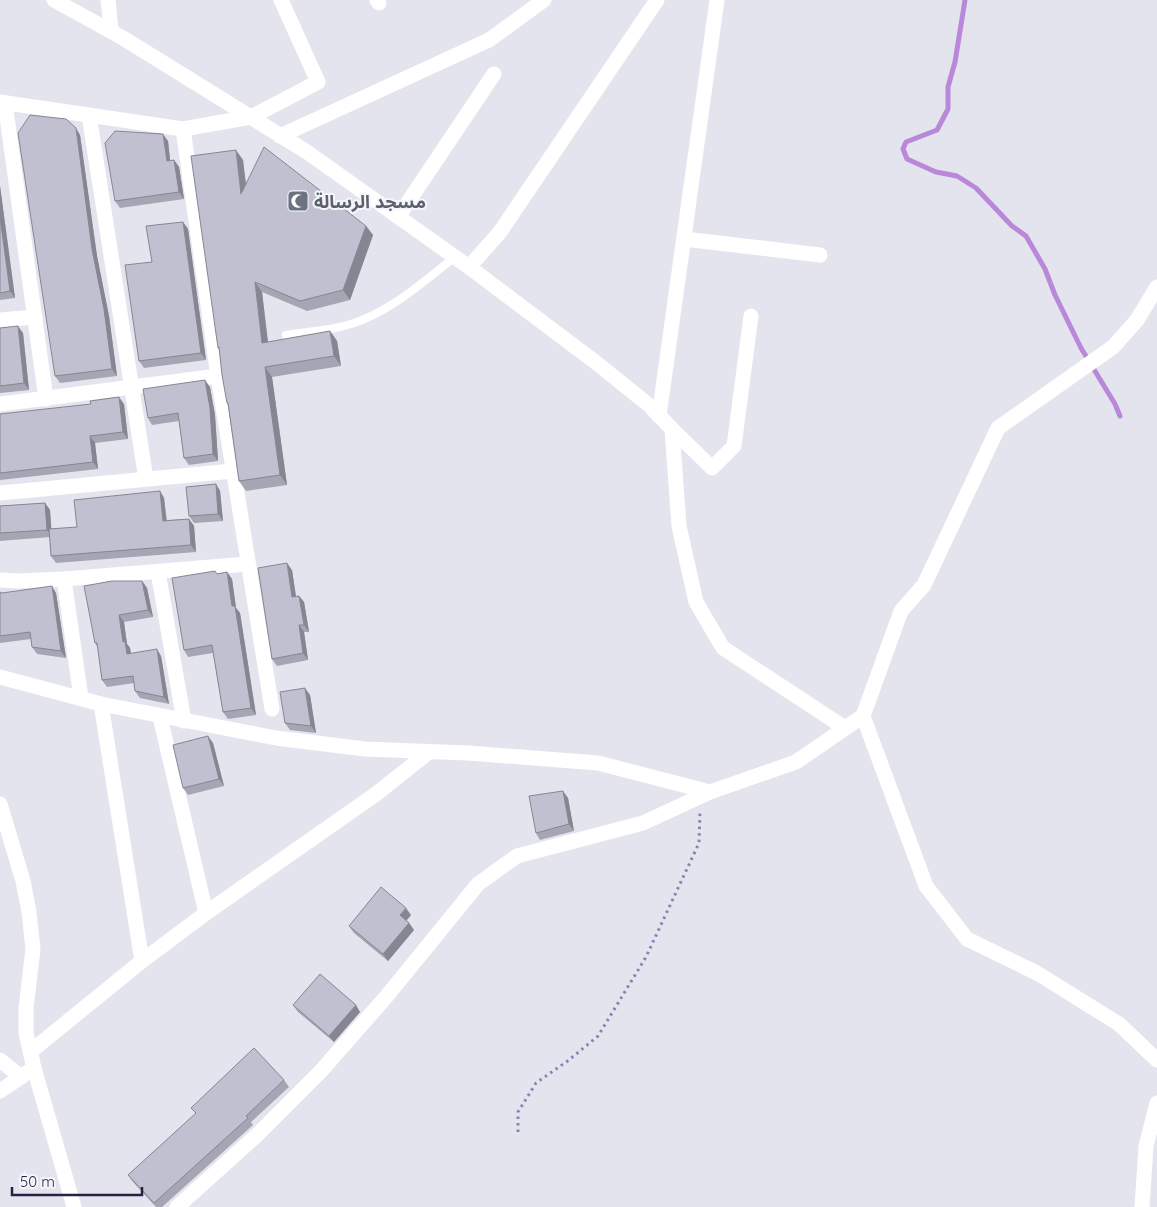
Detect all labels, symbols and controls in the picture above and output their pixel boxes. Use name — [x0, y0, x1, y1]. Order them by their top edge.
mosque icon: مسجد الرسالة — [286, 189, 310, 213]
place label: مسجد الرسالة — [314, 190, 426, 213]
scale bar — [12, 1164, 142, 1196]
text: 50 m — [20, 1172, 55, 1191]

